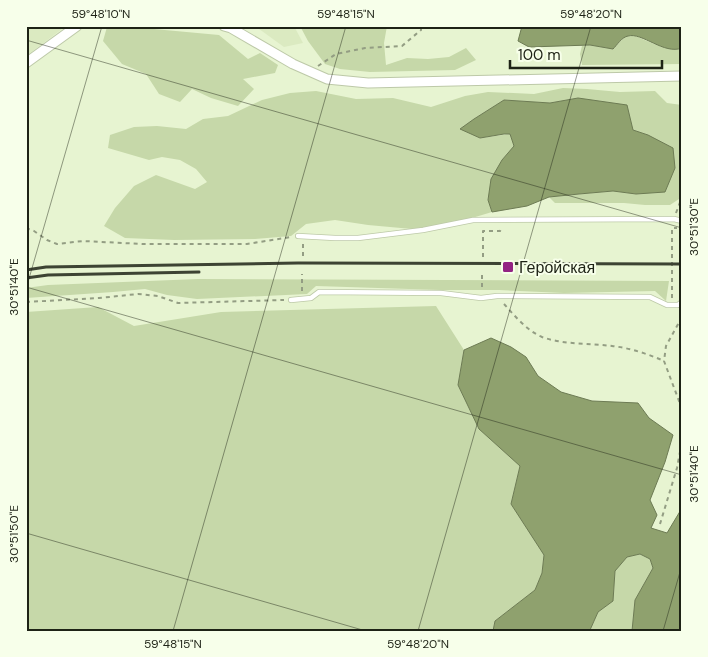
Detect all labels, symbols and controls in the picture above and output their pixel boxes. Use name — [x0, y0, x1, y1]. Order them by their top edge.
text: 59°48'10"N — [72, 6, 130, 22]
text: 59°48'15"N — [317, 6, 375, 22]
text: 59°48'20"N — [560, 6, 622, 22]
scale bar — [510, 38, 663, 70]
text: 100 m — [518, 45, 561, 65]
text: 30°51'30"E — [686, 198, 702, 256]
place label: Геройская — [519, 257, 595, 278]
text: 30°51'40"E — [6, 258, 22, 316]
marker: Геройская — [501, 260, 515, 274]
text: 30°51'40"E — [686, 445, 702, 503]
text: 30°51'50"E — [6, 505, 22, 563]
text: 59°48'15"N — [144, 636, 202, 652]
text: 59°48'20"N — [387, 636, 449, 652]

